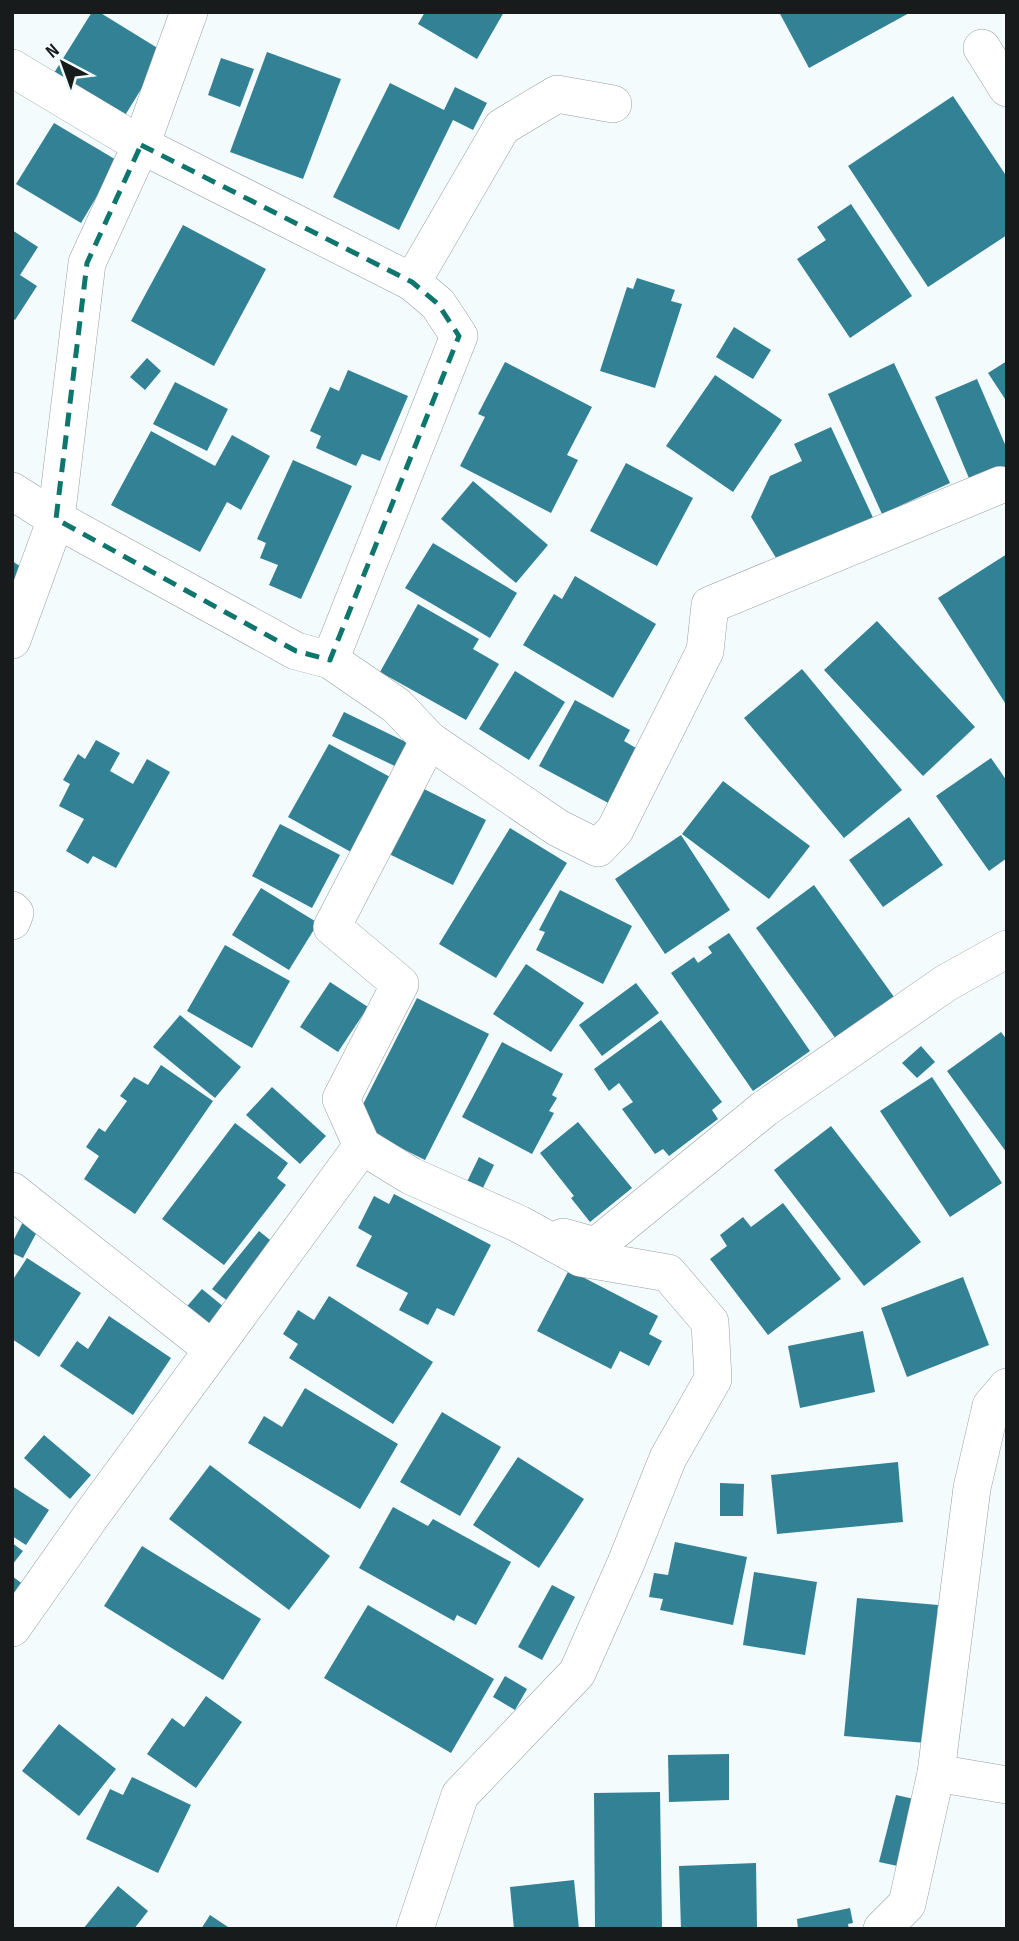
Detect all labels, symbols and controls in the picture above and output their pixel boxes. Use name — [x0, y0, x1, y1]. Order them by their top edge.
north arrow — [28, 28, 98, 98]
text: N — [41, 39, 64, 63]

